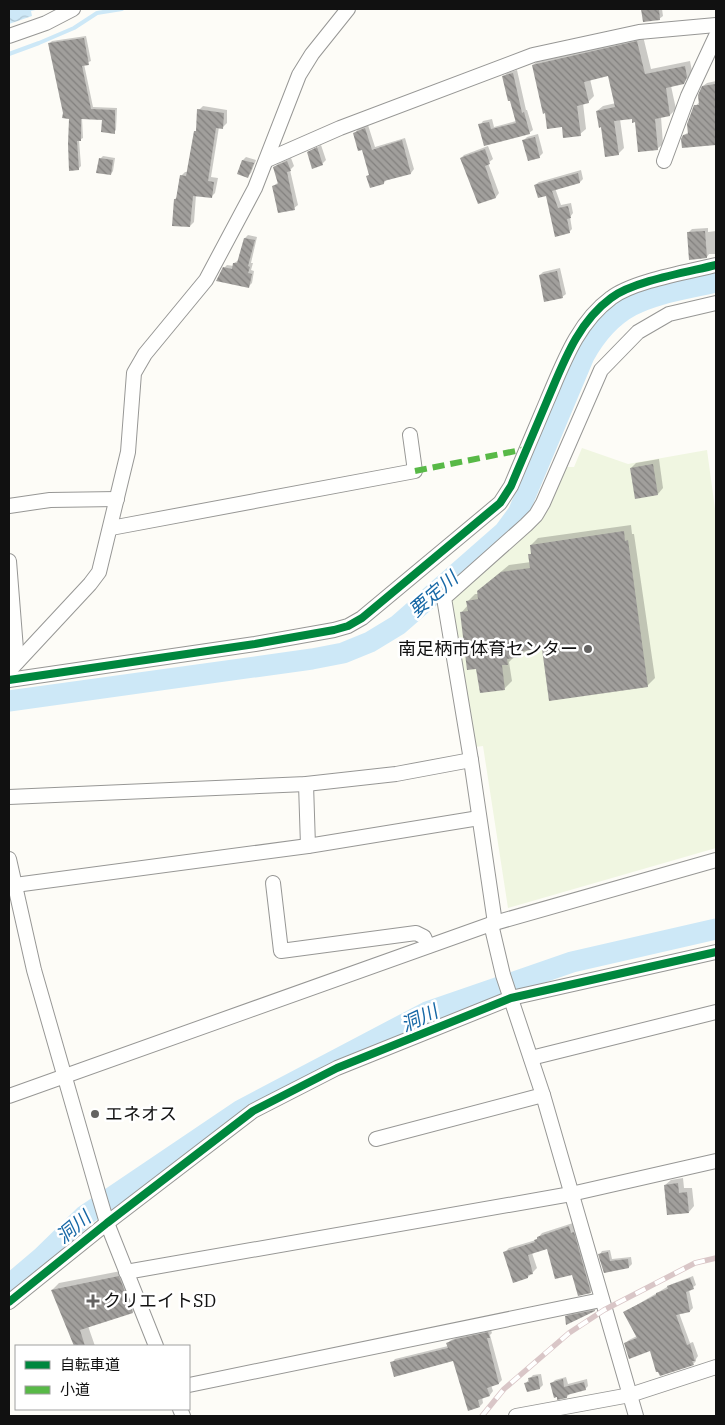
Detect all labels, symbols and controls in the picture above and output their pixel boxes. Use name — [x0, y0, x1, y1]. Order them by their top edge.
water label: 要定川 — [404, 565, 464, 622]
place label: 南足柄市体育センター — [398, 637, 578, 660]
marker: 南足柄市体育センター — [582, 643, 594, 655]
water label: 洞川 — [397, 998, 443, 1037]
place label: エネオス — [105, 1102, 177, 1125]
marker: エネオス — [89, 1108, 101, 1120]
water label: 洞川 — [51, 1204, 97, 1248]
place label: クリエイトSD — [103, 1289, 216, 1312]
marker: クリエイトSD — [87, 1295, 99, 1307]
legend — [15, 1345, 190, 1410]
text: 自転車道 — [60, 1355, 120, 1374]
text: 小道 — [60, 1380, 90, 1399]

